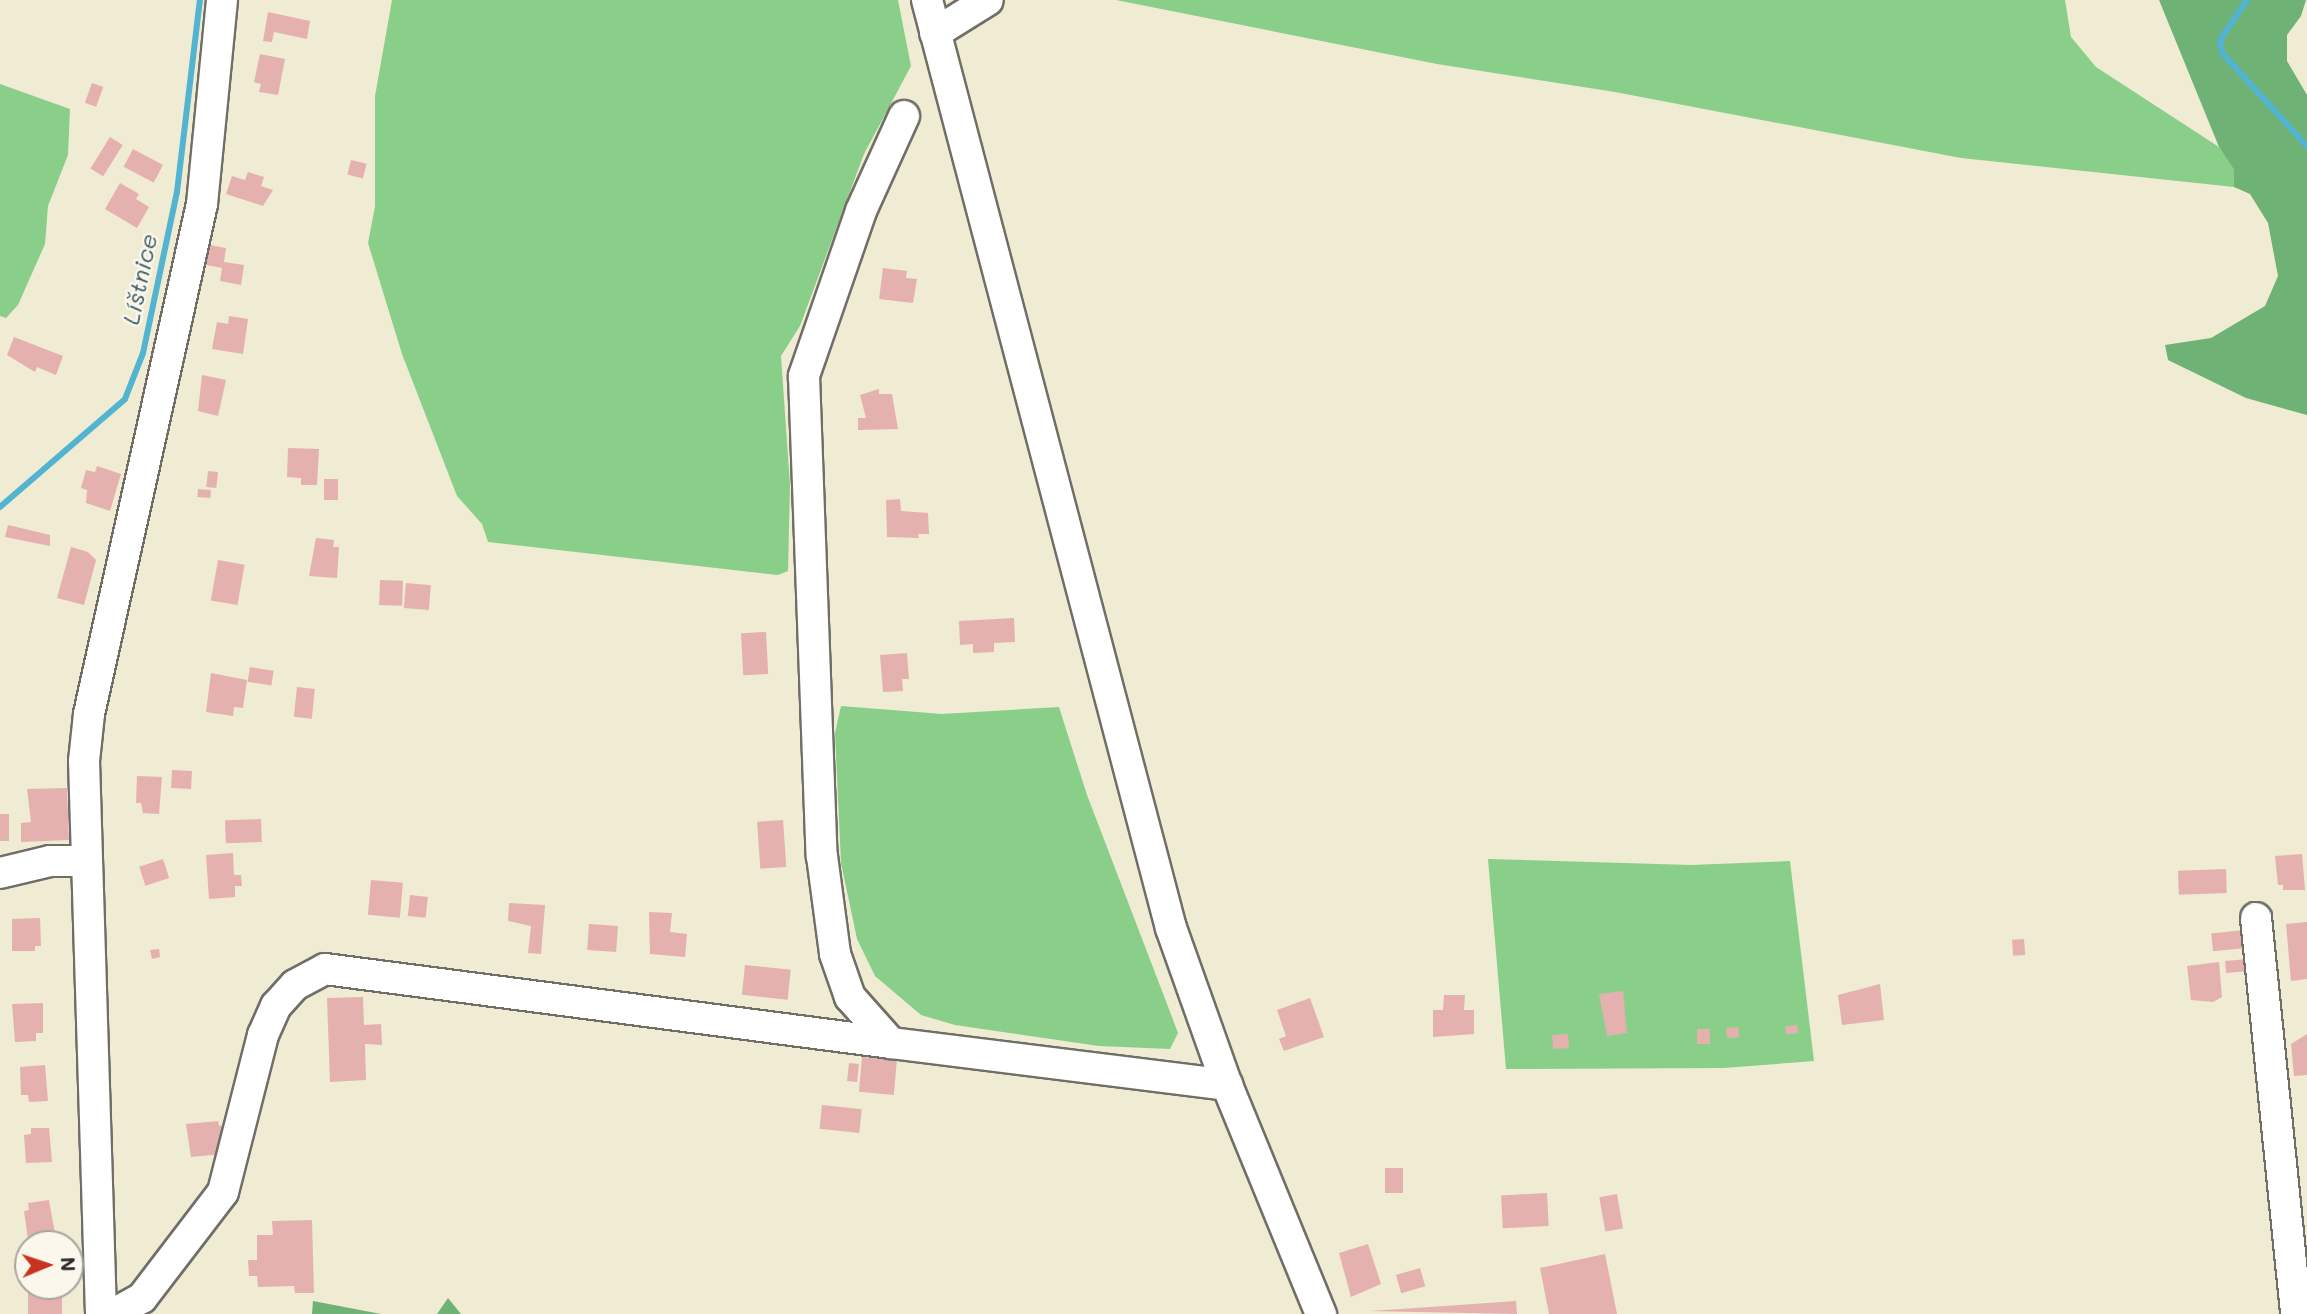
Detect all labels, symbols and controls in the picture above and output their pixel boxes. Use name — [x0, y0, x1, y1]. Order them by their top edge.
water label: Líštnice — [115, 231, 163, 327]
north arrow — [14, 1230, 84, 1300]
text: N — [56, 1257, 81, 1272]

